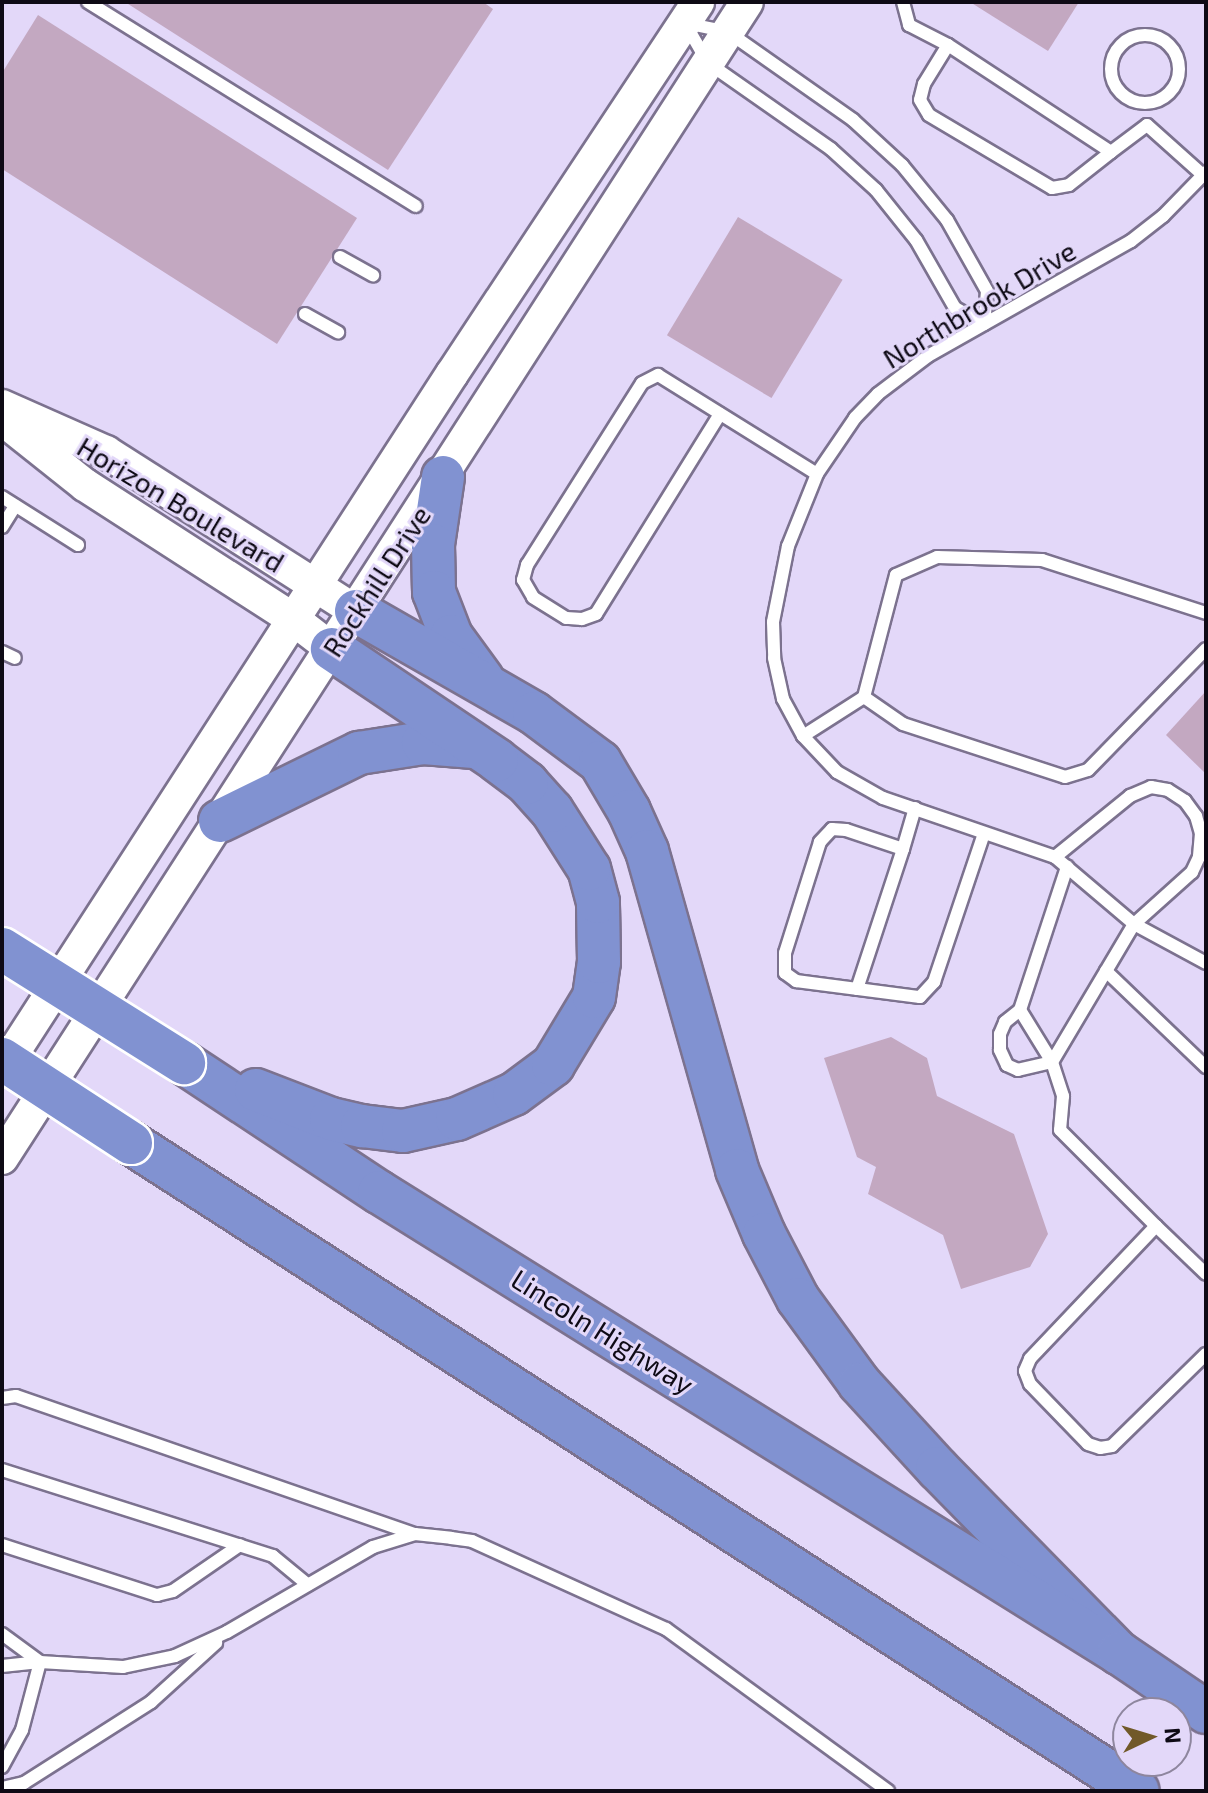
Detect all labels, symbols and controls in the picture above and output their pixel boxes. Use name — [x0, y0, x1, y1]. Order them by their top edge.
street label: Northbrook Drive — [876, 233, 1082, 375]
street label: Horizon Boulevard — [72, 429, 290, 579]
street label: Rockhill Drive — [315, 499, 437, 663]
street label: Lincoln Highway — [506, 1262, 700, 1400]
north arrow — [1112, 1697, 1192, 1777]
text: N — [1160, 1727, 1187, 1744]

